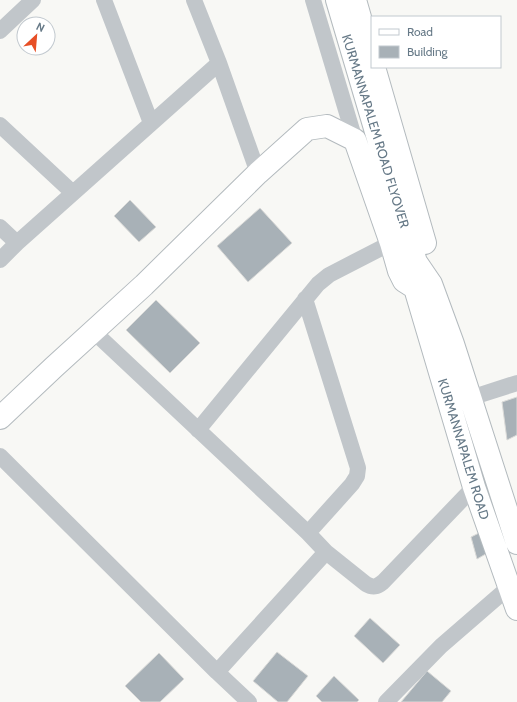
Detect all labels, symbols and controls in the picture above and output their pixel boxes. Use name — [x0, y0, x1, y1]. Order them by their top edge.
north arrow — [16, 16, 56, 56]
legend — [371, 16, 501, 68]
text: N — [34, 19, 47, 35]
text: Road — [407, 24, 433, 39]
street label: KURMANNAPALEM ROAD FLYOVER — [339, 32, 413, 230]
text: Building — [407, 44, 449, 59]
street label: KURMANNAPALEM ROAD — [435, 376, 493, 522]

